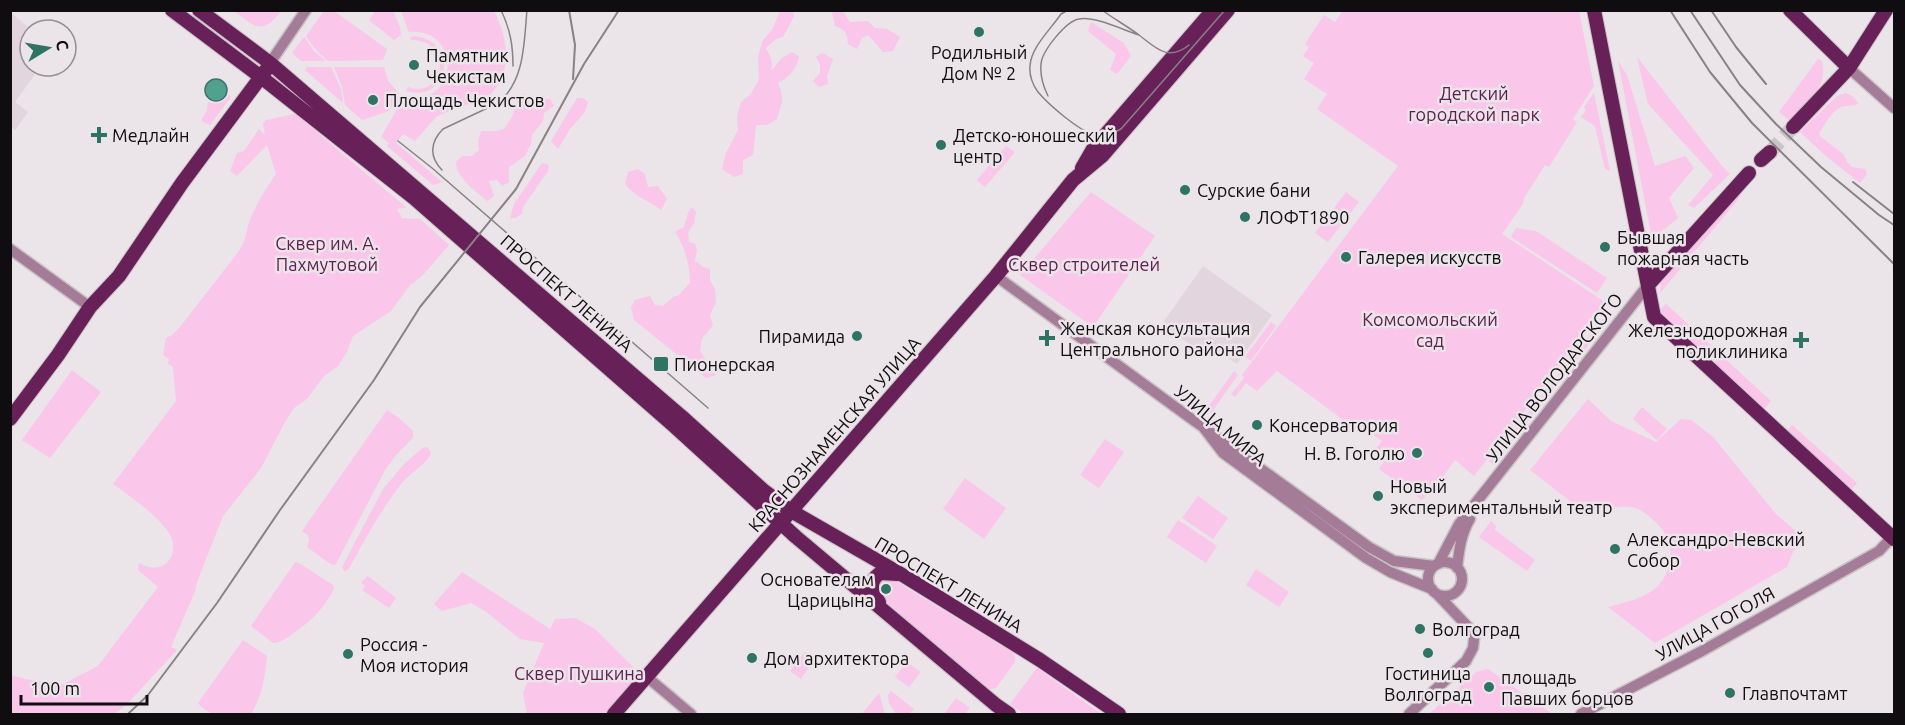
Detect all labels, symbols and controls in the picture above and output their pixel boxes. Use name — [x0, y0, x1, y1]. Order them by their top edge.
north arrow — [18, 18, 78, 78]
marker: Родильный Дом № 2 — [972, 25, 986, 39]
text: С — [53, 38, 73, 52]
place label: Родильный Дом № 2 — [931, 42, 1027, 83]
place label: Памятник Чекистам — [426, 45, 509, 86]
marker: Памятник Чекистам — [407, 58, 421, 72]
park label: Детский городской парк — [1408, 83, 1540, 124]
place label: Площадь Чекистов — [385, 90, 545, 110]
marker: Площадь Чекистов — [366, 93, 380, 107]
place label: Медлайн — [112, 125, 189, 145]
place label: Детско-юношеский центр — [953, 125, 1116, 166]
marker: Медлайн — [90, 126, 108, 144]
marker: Детско-юношеский центр — [934, 138, 948, 152]
place label: Сурские бани — [1197, 180, 1311, 200]
marker: Сурские бани — [1178, 183, 1192, 197]
place label: ЛОФТ1890 — [1257, 207, 1349, 227]
marker: ЛОФТ1890 — [1238, 210, 1252, 224]
place label: Бывшая пожарная часть — [1617, 227, 1749, 268]
street label: ПРОСПЕКТ ЛЕНИНА — [497, 230, 637, 356]
park label: Сквер им. А. Пахмутовой — [275, 233, 379, 274]
marker: Бывшая пожарная часть — [1598, 240, 1612, 254]
place label: Галерея искусств — [1358, 247, 1501, 267]
marker: Галерея искусств — [1339, 250, 1353, 264]
park label: Сквер строителей — [1008, 254, 1160, 274]
street label: УЛИЦА ВОЛОДАРСКОГО — [1482, 289, 1626, 465]
park label: Комсомольский сад — [1362, 309, 1498, 350]
place label: Женская консультация Центрального района — [1060, 318, 1251, 359]
place label: Железнодорожная поликлиника — [1628, 320, 1788, 361]
place label: Пирамида — [759, 326, 845, 346]
marker: Пирамида — [850, 329, 864, 343]
marker: Женская консультация Центрального района — [1038, 329, 1056, 347]
marker: Железнодорожная поликлиника — [1792, 331, 1810, 349]
street label: КРАСНОЗНАМЕНСКАЯ УЛИЦА — [744, 332, 924, 536]
place label: Пионерская — [674, 354, 775, 374]
marker: Пионерская — [652, 355, 670, 373]
street label: УЛИЦА МИРА — [1171, 381, 1271, 469]
place label: Консерватория — [1269, 415, 1398, 435]
marker: Консерватория — [1250, 418, 1264, 432]
place label: Н. В. Гоголю — [1304, 443, 1405, 463]
marker: Н. В. Гоголю — [1410, 446, 1424, 460]
place label: Новый экспериментальный театр — [1390, 476, 1613, 517]
marker: Новый экспериментальный театр — [1371, 489, 1385, 503]
place label: Александро-Невский Собор — [1627, 529, 1805, 570]
street label: ПРОСПЕКТ ЛЕНИНА — [872, 532, 1027, 636]
marker: Александро-Невский Собор — [1608, 542, 1622, 556]
place label: Основателям Царицына — [760, 569, 874, 610]
marker: Основателям Царицына — [879, 582, 893, 596]
street label: УЛИЦА ГОГОЛЯ — [1652, 582, 1778, 664]
place label: Волгоград — [1432, 619, 1520, 639]
marker: Волгоград — [1413, 622, 1427, 636]
place label: Россия - Моя история — [360, 634, 469, 675]
marker: Гостиница Волгоград — [1421, 646, 1435, 660]
marker: Россия - Моя история — [341, 647, 355, 661]
place label: Дом архитектора — [764, 648, 909, 668]
marker: Дом архитектора — [745, 651, 759, 665]
park label: Сквер Пушкина — [514, 663, 644, 683]
place label: Гостиница Волгоград — [1384, 663, 1472, 704]
place label: площадь Павших борцов — [1501, 667, 1634, 708]
scale bar — [21, 668, 147, 706]
text: 100 m — [30, 678, 80, 698]
marker: площадь Павших борцов — [1482, 680, 1496, 694]
place label: Главпочтамт — [1742, 683, 1848, 703]
marker: Главпочтамт — [1723, 686, 1737, 700]

